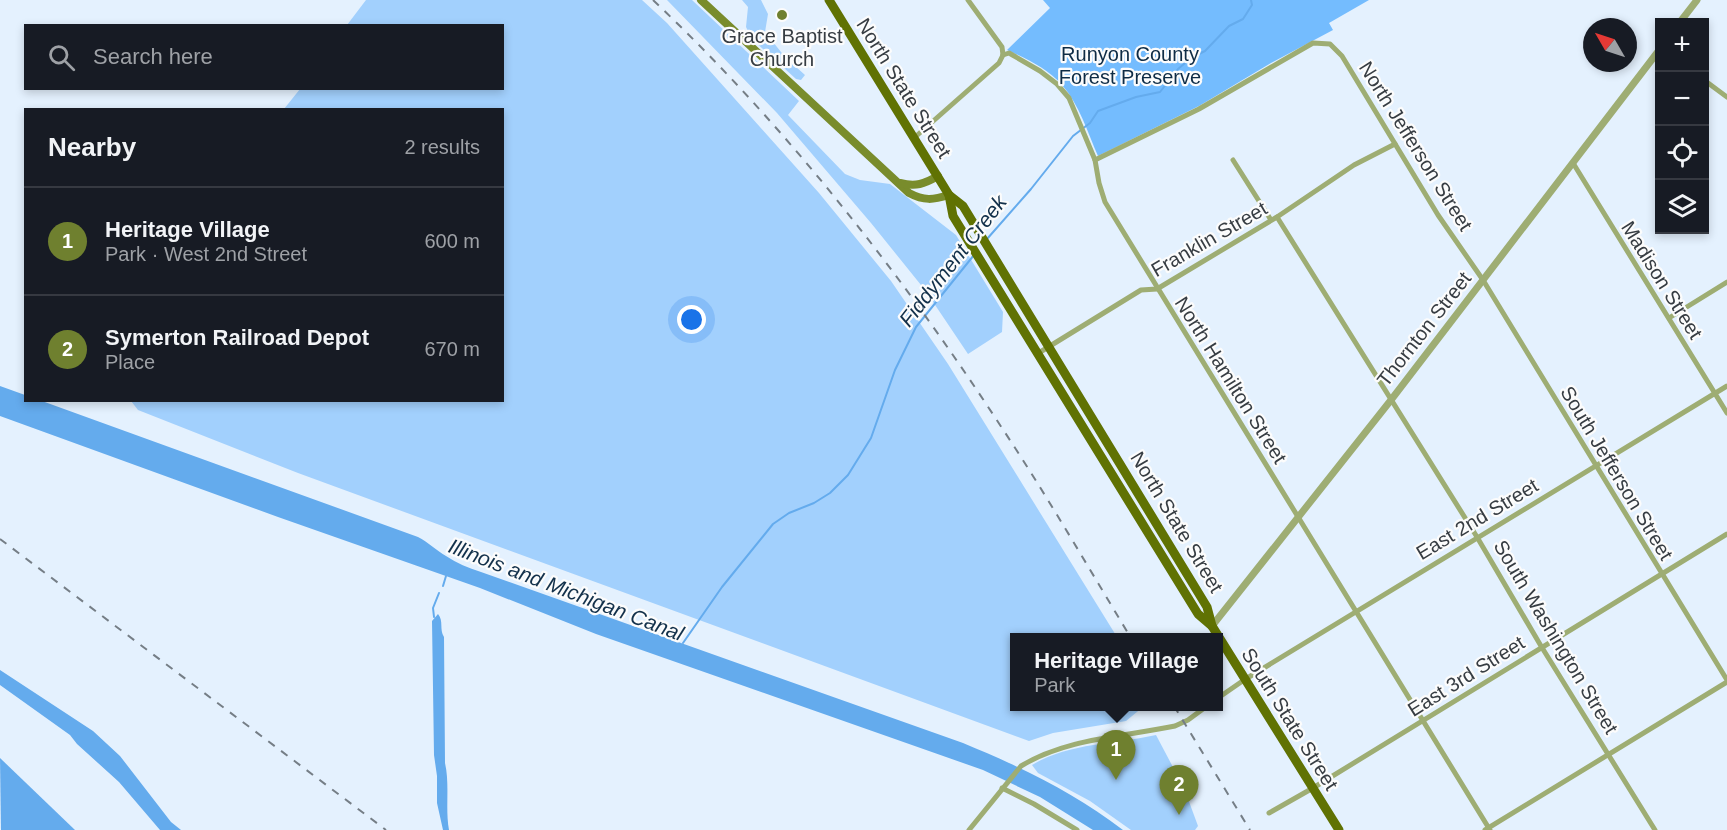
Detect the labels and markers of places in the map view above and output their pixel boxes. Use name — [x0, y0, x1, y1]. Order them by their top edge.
marker: Grace Baptist Church — [775, 8, 789, 22]
place label: Grace Baptist Church — [721, 25, 843, 70]
pin: 1 — [1096, 730, 1136, 780]
pin: 2 — [1160, 766, 1198, 815]

